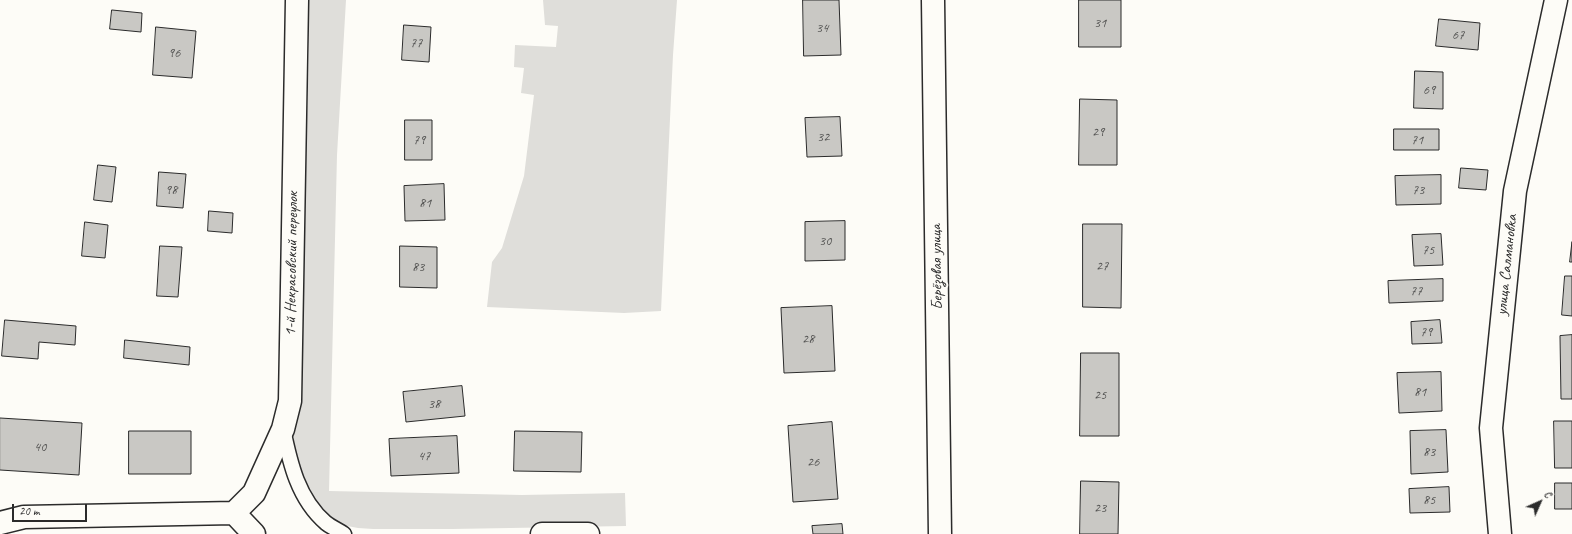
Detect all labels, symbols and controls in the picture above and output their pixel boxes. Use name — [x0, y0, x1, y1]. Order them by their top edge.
house number: 31 — [1094, 15, 1106, 31]
house number: 34 — [816, 20, 828, 36]
house number: 67 — [1452, 27, 1464, 43]
house number: 77 — [410, 35, 422, 51]
house number: 96 — [168, 45, 180, 61]
house number: 69 — [1423, 82, 1435, 98]
house number: 29 — [1092, 124, 1104, 140]
house number: 32 — [817, 129, 829, 145]
house number: 79 — [413, 132, 425, 148]
house number: 71 — [1411, 132, 1423, 148]
house number: 98 — [165, 182, 177, 198]
house number: 73 — [1412, 182, 1424, 198]
street label: 1-й Некрасовский переулок — [281, 192, 303, 336]
house number: 81 — [419, 195, 431, 211]
street label: улица Салмановка — [1492, 214, 1522, 316]
street label: Берёзовая улица — [927, 224, 947, 310]
house number: 30 — [819, 233, 831, 249]
house number: 75 — [1422, 242, 1434, 258]
house number: 27 — [1096, 258, 1108, 274]
house number: 83 — [412, 259, 424, 275]
house number: 77 — [1410, 283, 1422, 299]
house number: 79 — [1420, 324, 1432, 340]
house number: 28 — [802, 331, 814, 347]
house number: 81 — [1414, 384, 1426, 400]
house number: 25 — [1094, 387, 1106, 403]
house number: 38 — [428, 396, 440, 412]
house number: 40 — [34, 439, 46, 455]
house number: 83 — [1423, 444, 1435, 460]
house number: 47 — [418, 448, 430, 464]
house number: 26 — [807, 454, 819, 470]
north arrow — [1520, 482, 1560, 522]
text: С — [1542, 487, 1555, 500]
house number: 85 — [1423, 492, 1435, 508]
scale bar — [14, 496, 89, 522]
house number: 23 — [1094, 500, 1106, 516]
text: 20 m — [19, 503, 39, 519]

